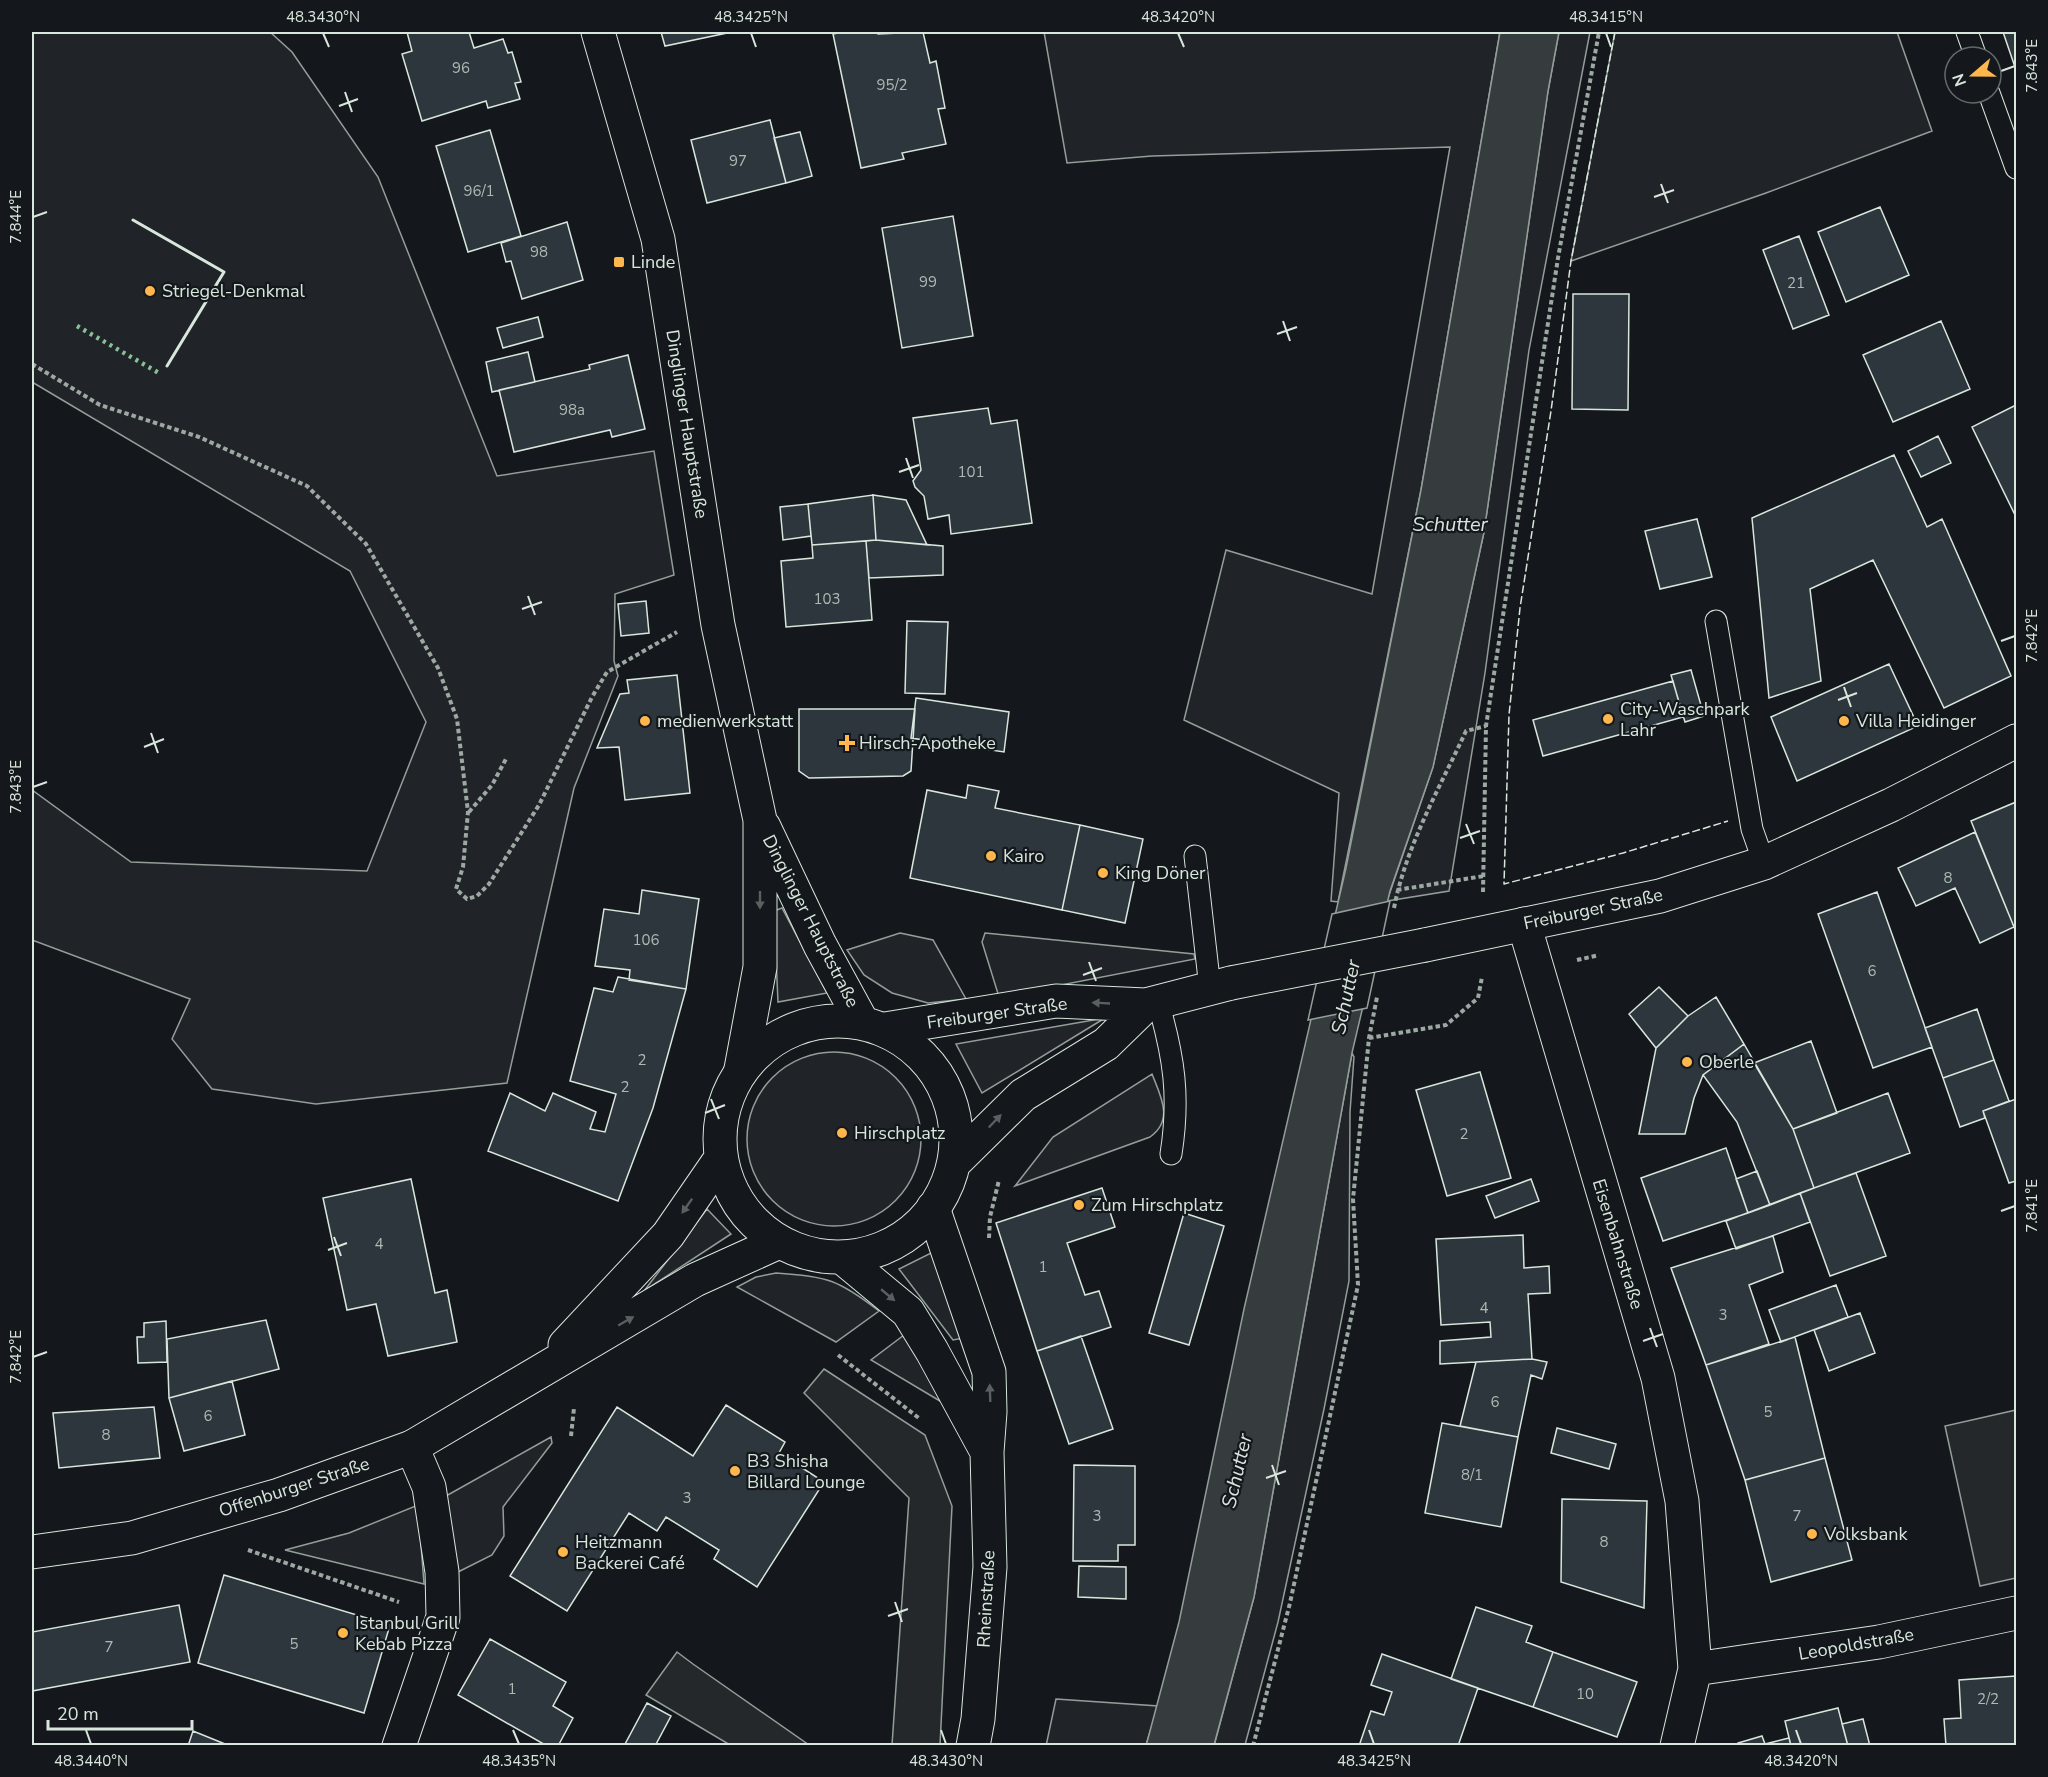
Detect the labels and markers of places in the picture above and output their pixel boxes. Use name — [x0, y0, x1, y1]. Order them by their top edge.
place label: Linde — [631, 250, 675, 274]
marker: Linde — [612, 255, 626, 269]
place label: Striegel-Denkmal — [162, 279, 306, 303]
marker: Striegel-Denkmal — [143, 284, 157, 298]
place label: City-Waschpark Lahr — [1620, 697, 1750, 742]
place label: medienwerkstatt — [657, 709, 794, 733]
place label: Villa Heidinger — [1855, 709, 1977, 733]
marker: City-Waschpark Lahr — [1601, 712, 1615, 726]
marker: medienwerkstatt — [638, 714, 652, 728]
marker: Villa Heidinger — [1837, 714, 1851, 728]
place label: Hirsch-Apotheke — [859, 731, 996, 755]
marker: Hirsch-Apotheke — [840, 736, 854, 750]
place label: Kairo — [1003, 844, 1044, 868]
marker: Kairo — [984, 849, 998, 863]
place label: King Döner — [1115, 861, 1206, 885]
marker: King Döner — [1096, 866, 1110, 880]
place label: Oberle — [1699, 1050, 1754, 1074]
marker: Oberle — [1680, 1055, 1694, 1069]
place label: Hirschplatz — [854, 1121, 945, 1145]
marker: Hirschplatz — [835, 1126, 849, 1140]
place label: Zum Hirschplatz — [1091, 1193, 1223, 1217]
marker: Zum Hirschplatz — [1072, 1198, 1086, 1212]
place label: B3 Shisha Billard Lounge — [747, 1449, 865, 1494]
marker: B3 Shisha Billard Lounge — [728, 1464, 742, 1478]
place label: Volksbank — [1823, 1522, 1908, 1546]
marker: Volksbank — [1805, 1527, 1819, 1541]
place label: Heitzmann Backerei Café — [575, 1530, 685, 1575]
marker: Heitzmann Backerei Café — [556, 1545, 570, 1559]
place label: Istanbul Grill Kebab Pizza — [355, 1611, 460, 1656]
marker: Istanbul Grill Kebab Pizza — [336, 1626, 350, 1640]

